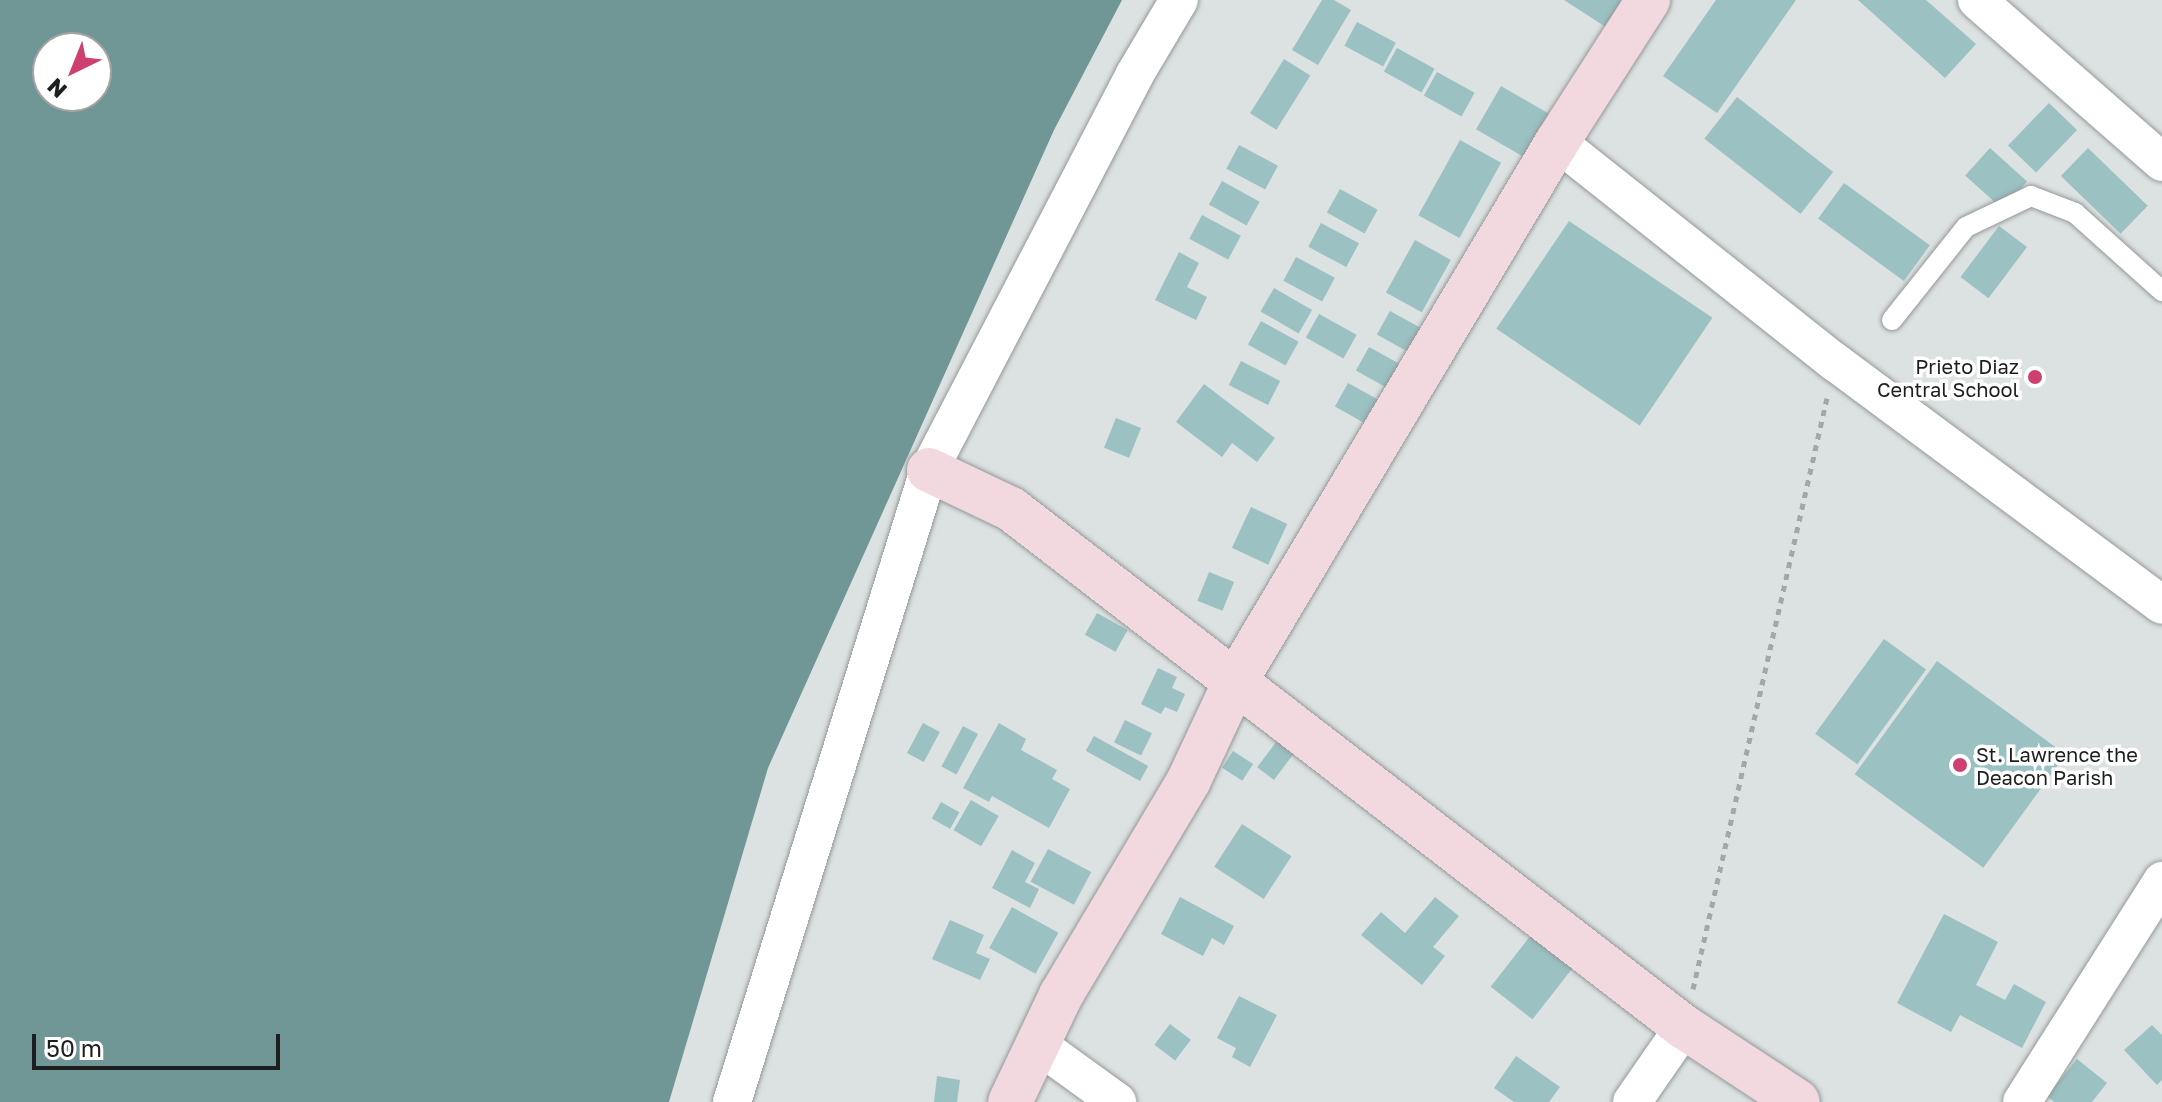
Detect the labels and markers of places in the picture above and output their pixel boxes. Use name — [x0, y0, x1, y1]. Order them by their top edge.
place label: Prieto Diaz Central School — [1877, 354, 2019, 401]
marker: Prieto Diaz Central School — [2026, 368, 2044, 386]
place label: St. Lawrence the Deacon Parish — [1976, 742, 2138, 789]
marker: St. Lawrence the Deacon Parish — [1951, 756, 1969, 774]

